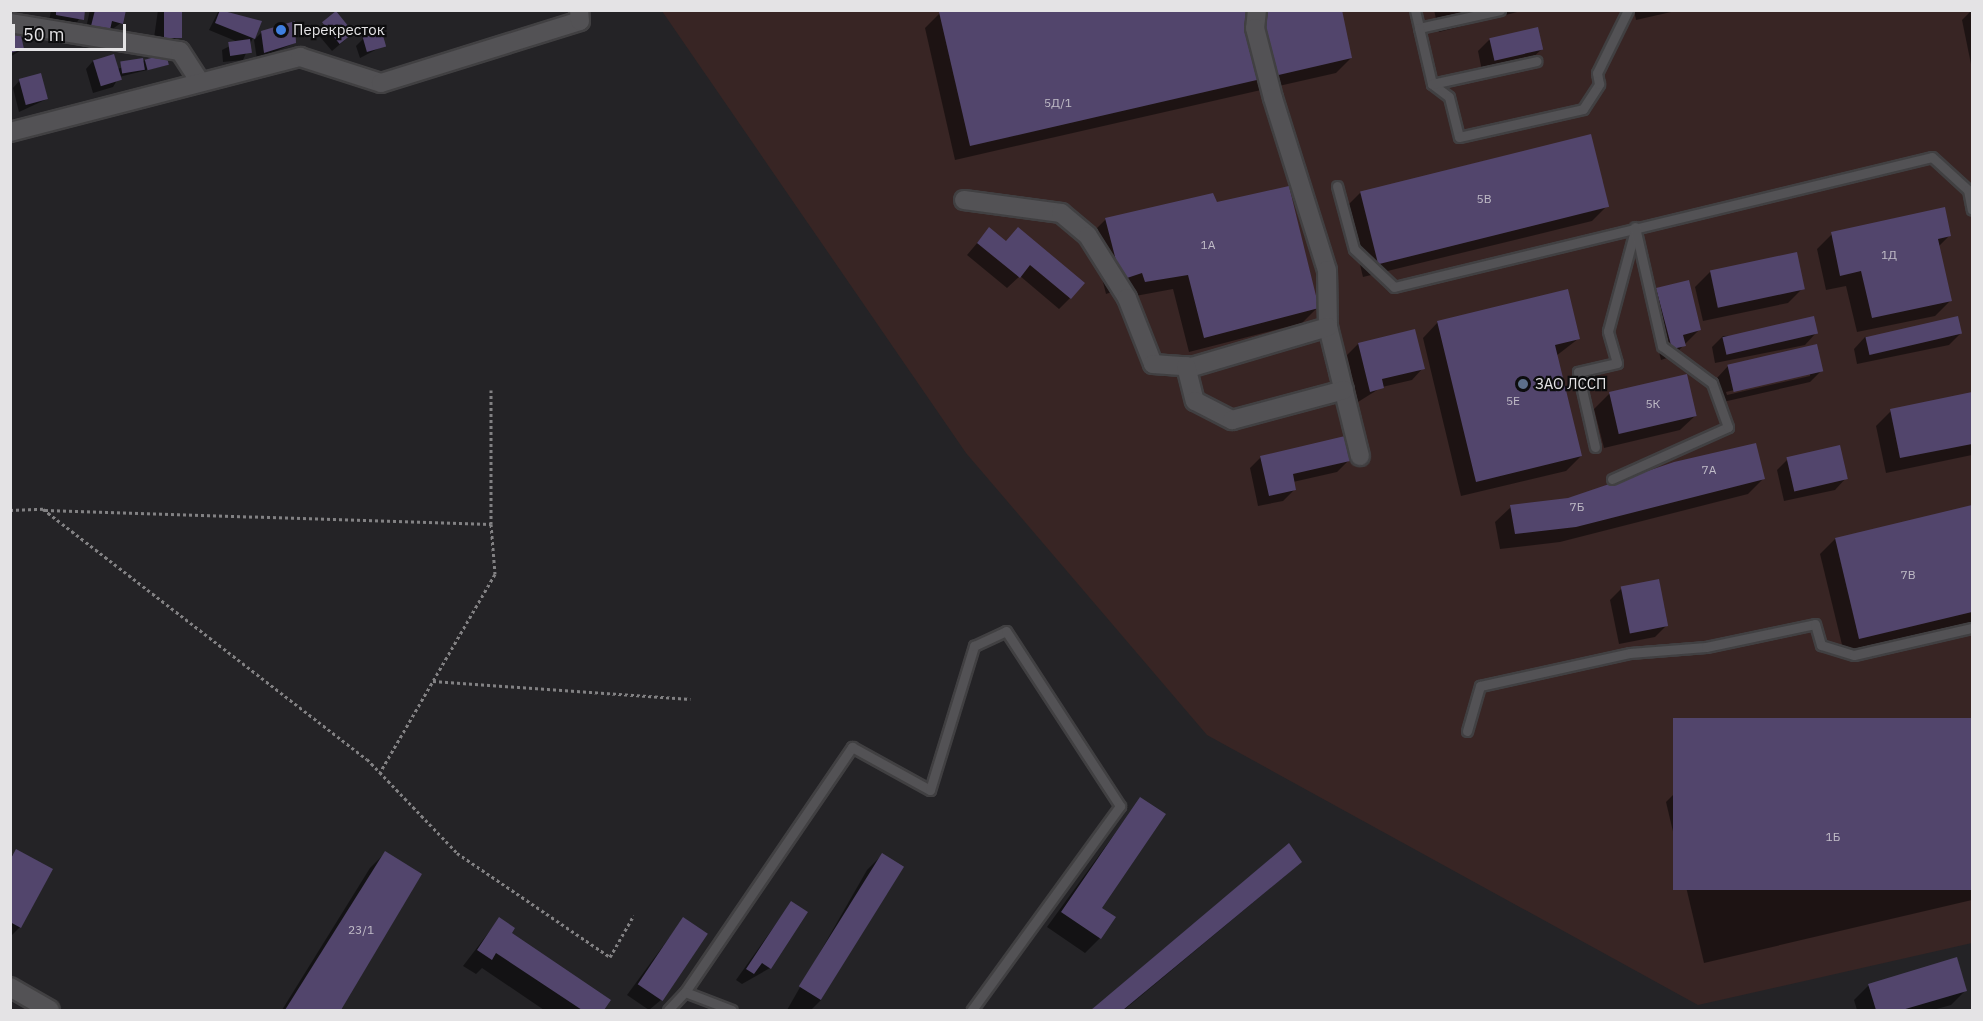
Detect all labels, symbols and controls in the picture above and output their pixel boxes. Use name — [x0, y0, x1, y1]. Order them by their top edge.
scale bar — [15, 12, 129, 50]
place label: Перекресток — [293, 21, 385, 39]
text: 50 m — [23, 23, 65, 46]
marker: Перекресток — [274, 23, 288, 37]
house number: 5Д/1 — [1044, 96, 1072, 110]
house number: 5В — [1476, 192, 1492, 206]
house number: 1А — [1201, 238, 1215, 252]
house number: 1Д — [1881, 248, 1897, 262]
place label: ЗАО ЛССП — [1535, 375, 1606, 393]
marker: ЗАО ЛССП — [1516, 377, 1530, 391]
house number: 5Е — [1506, 394, 1520, 408]
house number: 5К — [1645, 397, 1661, 411]
house number: 7А — [1702, 463, 1716, 477]
house number: 7Б — [1570, 500, 1584, 514]
house number: 7В — [1900, 568, 1916, 582]
house number: 1Б — [1826, 830, 1840, 844]
house number: 23/1 — [348, 923, 374, 937]

